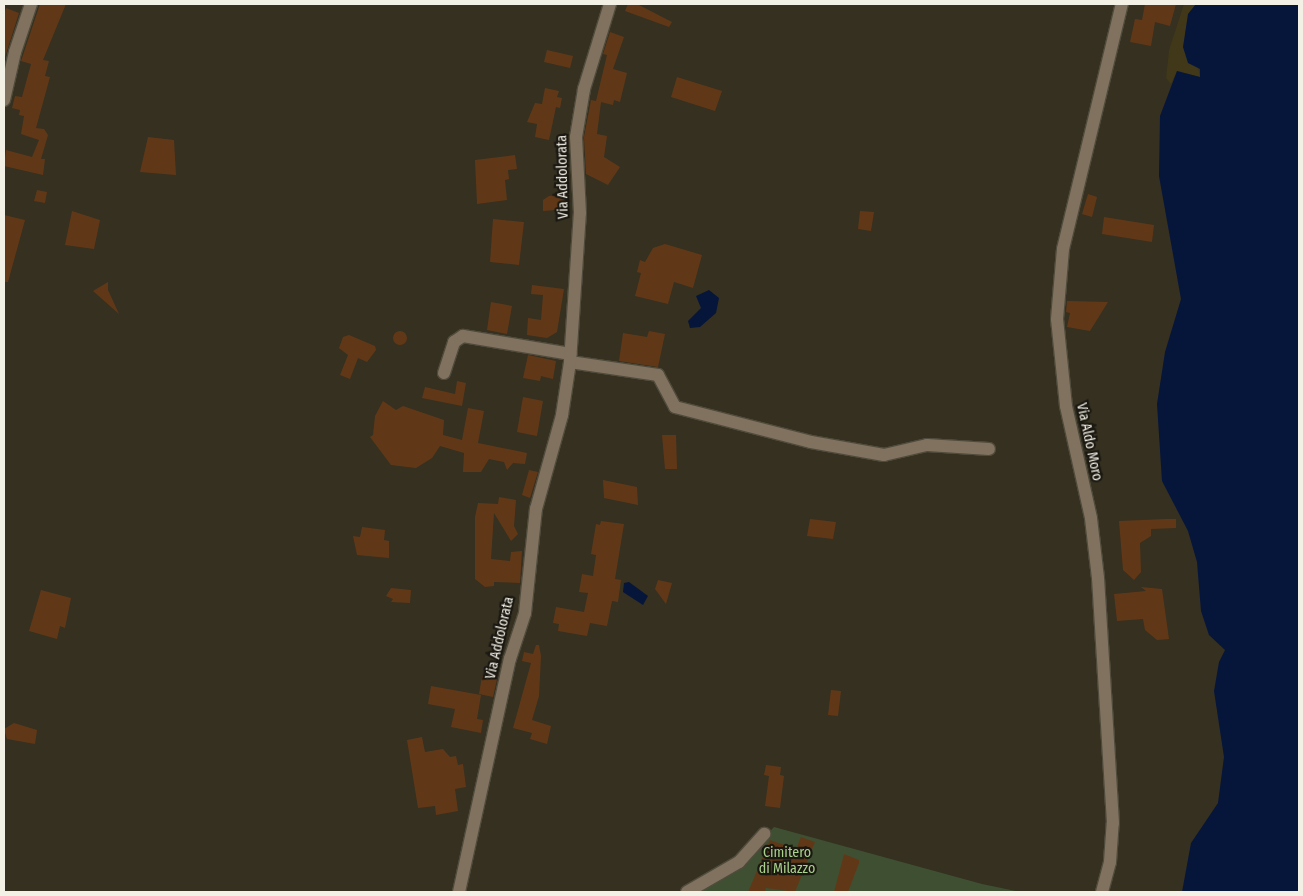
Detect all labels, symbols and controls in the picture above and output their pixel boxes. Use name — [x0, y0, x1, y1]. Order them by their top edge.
street label: Via Addolorata — [554, 135, 572, 219]
street label: Via Aldo Moro — [1073, 402, 1105, 482]
street label: Via Addolorata — [482, 595, 518, 681]
park label: Cimitero di Milazzo — [759, 845, 815, 878]

